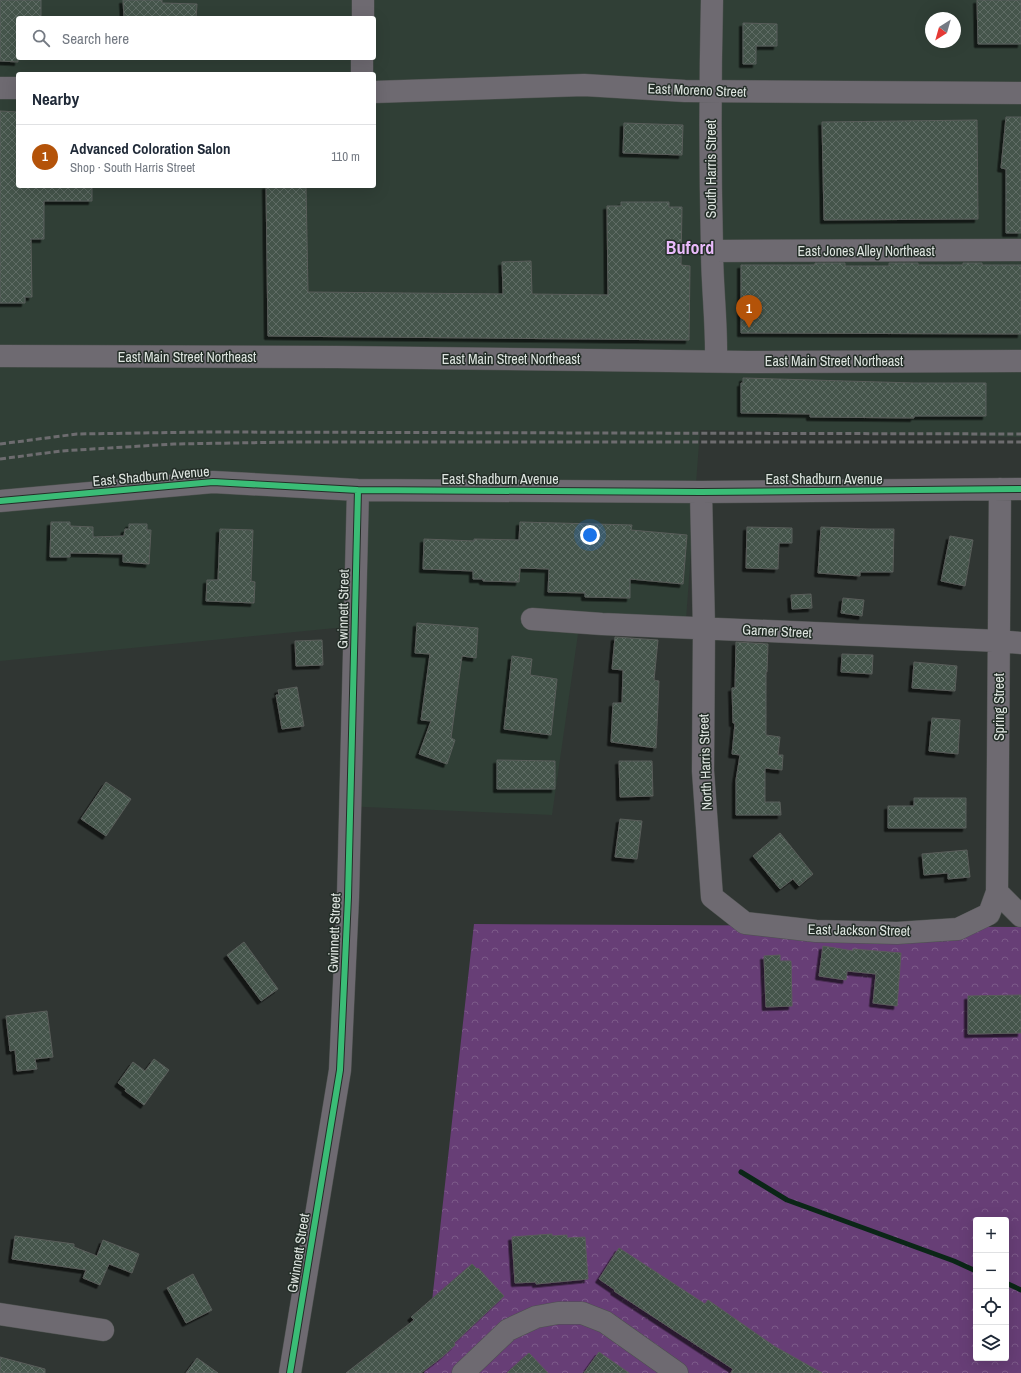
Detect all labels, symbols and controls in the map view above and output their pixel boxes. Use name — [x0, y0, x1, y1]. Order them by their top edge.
north arrow — [925, 12, 961, 48]
search box — [16, 16, 376, 60]
icon: search — [30, 27, 52, 49]
text: Search here — [62, 28, 129, 49]
street label: East Moreno Street — [647, 79, 747, 101]
text: Nearby — [32, 87, 79, 110]
street label: South Harris Street — [702, 120, 720, 218]
text: Advanced Coloration Salon — [70, 138, 231, 159]
text: 1 — [42, 148, 48, 165]
text: 110 m — [331, 148, 360, 165]
text: Shop · South Harris Street — [70, 159, 195, 176]
district label: Buford — [666, 235, 714, 260]
street label: East Jones Alley Northeast — [797, 242, 935, 260]
pin: 1 — [736, 295, 762, 328]
street label: East Main Street Northeast — [118, 348, 256, 366]
street label: East Main Street Northeast — [442, 350, 580, 368]
street label: East Main Street Northeast — [765, 352, 903, 370]
street label: East Shadburn Avenue — [92, 462, 210, 490]
street label: East Shadburn Avenue — [441, 470, 559, 488]
street label: East Shadburn Avenue — [765, 470, 883, 488]
your location — [580, 525, 600, 545]
street label: Gwinnett Street — [333, 569, 353, 649]
street label: Garner Street — [742, 620, 812, 642]
street label: Spring Street — [990, 673, 1008, 741]
street label: North Harris Street — [694, 714, 716, 810]
street label: Gwinnett Street — [324, 893, 344, 973]
street label: East Jackson Street — [808, 920, 910, 940]
street label: Gwinnett Street — [283, 1212, 313, 1294]
map controls — [973, 1217, 1009, 1361]
button: + — [973, 1217, 1009, 1253]
button: − — [973, 1253, 1009, 1289]
button: locate — [973, 1289, 1009, 1325]
button: layers — [973, 1325, 1009, 1361]

